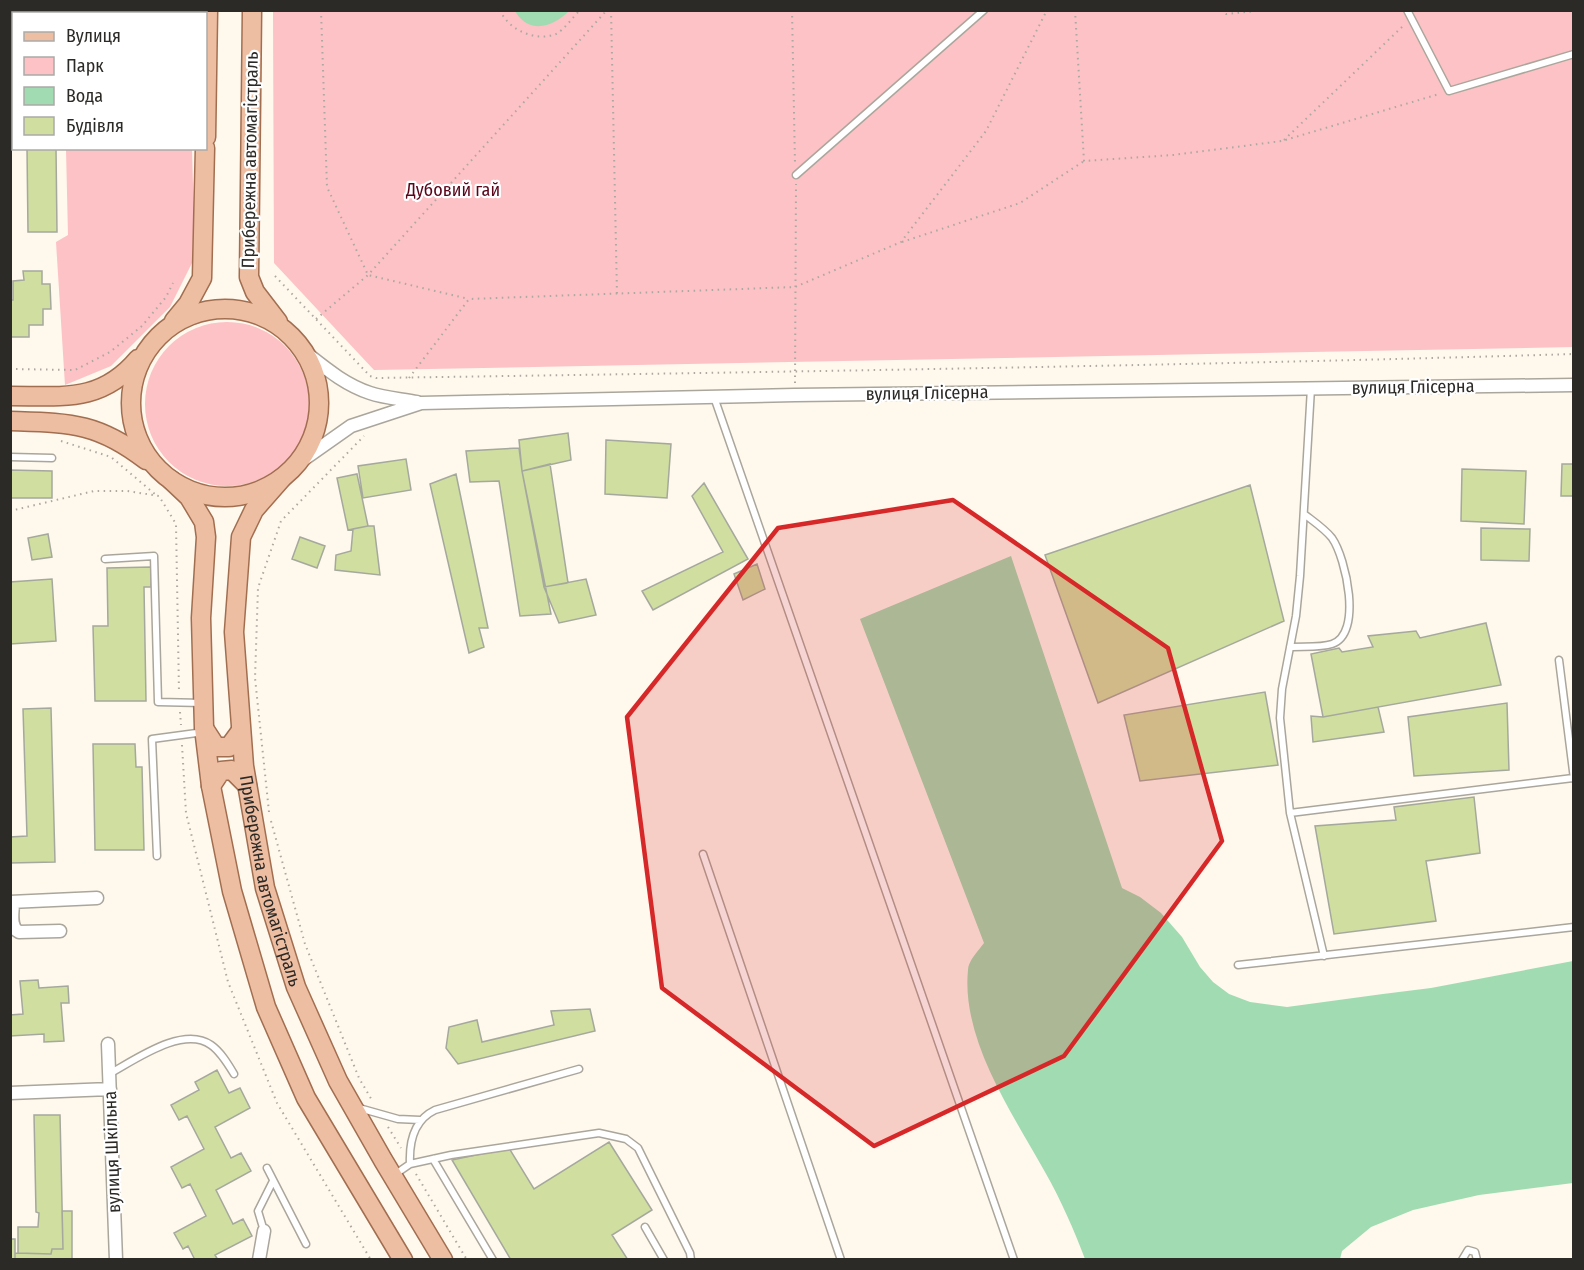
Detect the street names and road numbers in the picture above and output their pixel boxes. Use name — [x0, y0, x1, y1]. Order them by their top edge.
street label: Прибережна автомагістраль — [237, 51, 263, 269]
street label: вулиця Глісерна — [1351, 375, 1475, 399]
street label: вулиця Глісерна — [865, 381, 989, 405]
street label: Прибережна автомагістраль — [235, 773, 306, 989]
street label: вулиця Шкільна — [99, 1090, 125, 1213]

